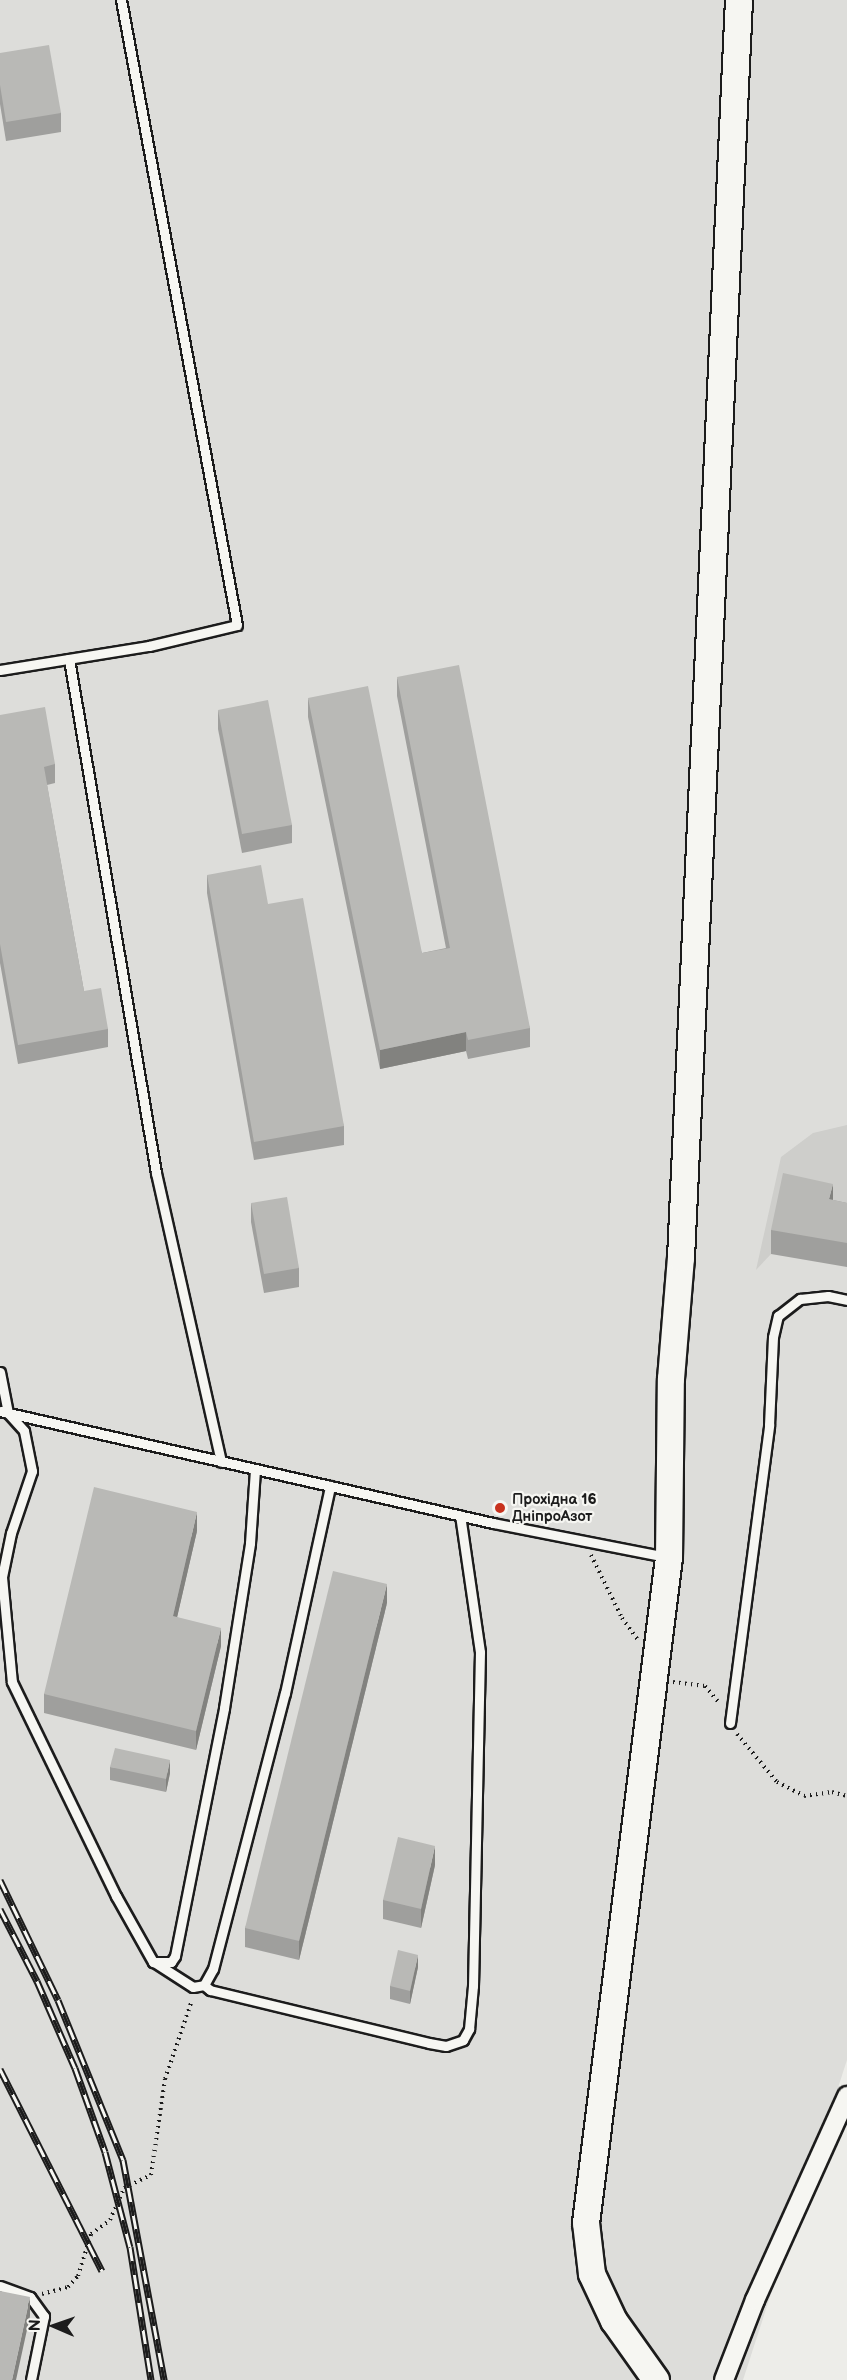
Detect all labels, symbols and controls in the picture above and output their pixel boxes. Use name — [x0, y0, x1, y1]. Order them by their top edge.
place label: Прохідна 16 ДніпроАзот — [512, 1490, 597, 1525]
marker: Прохідна 16 ДніпроАзот — [493, 1501, 507, 1515]
north arrow — [24, 2296, 84, 2356]
text: N — [26, 2319, 45, 2332]

